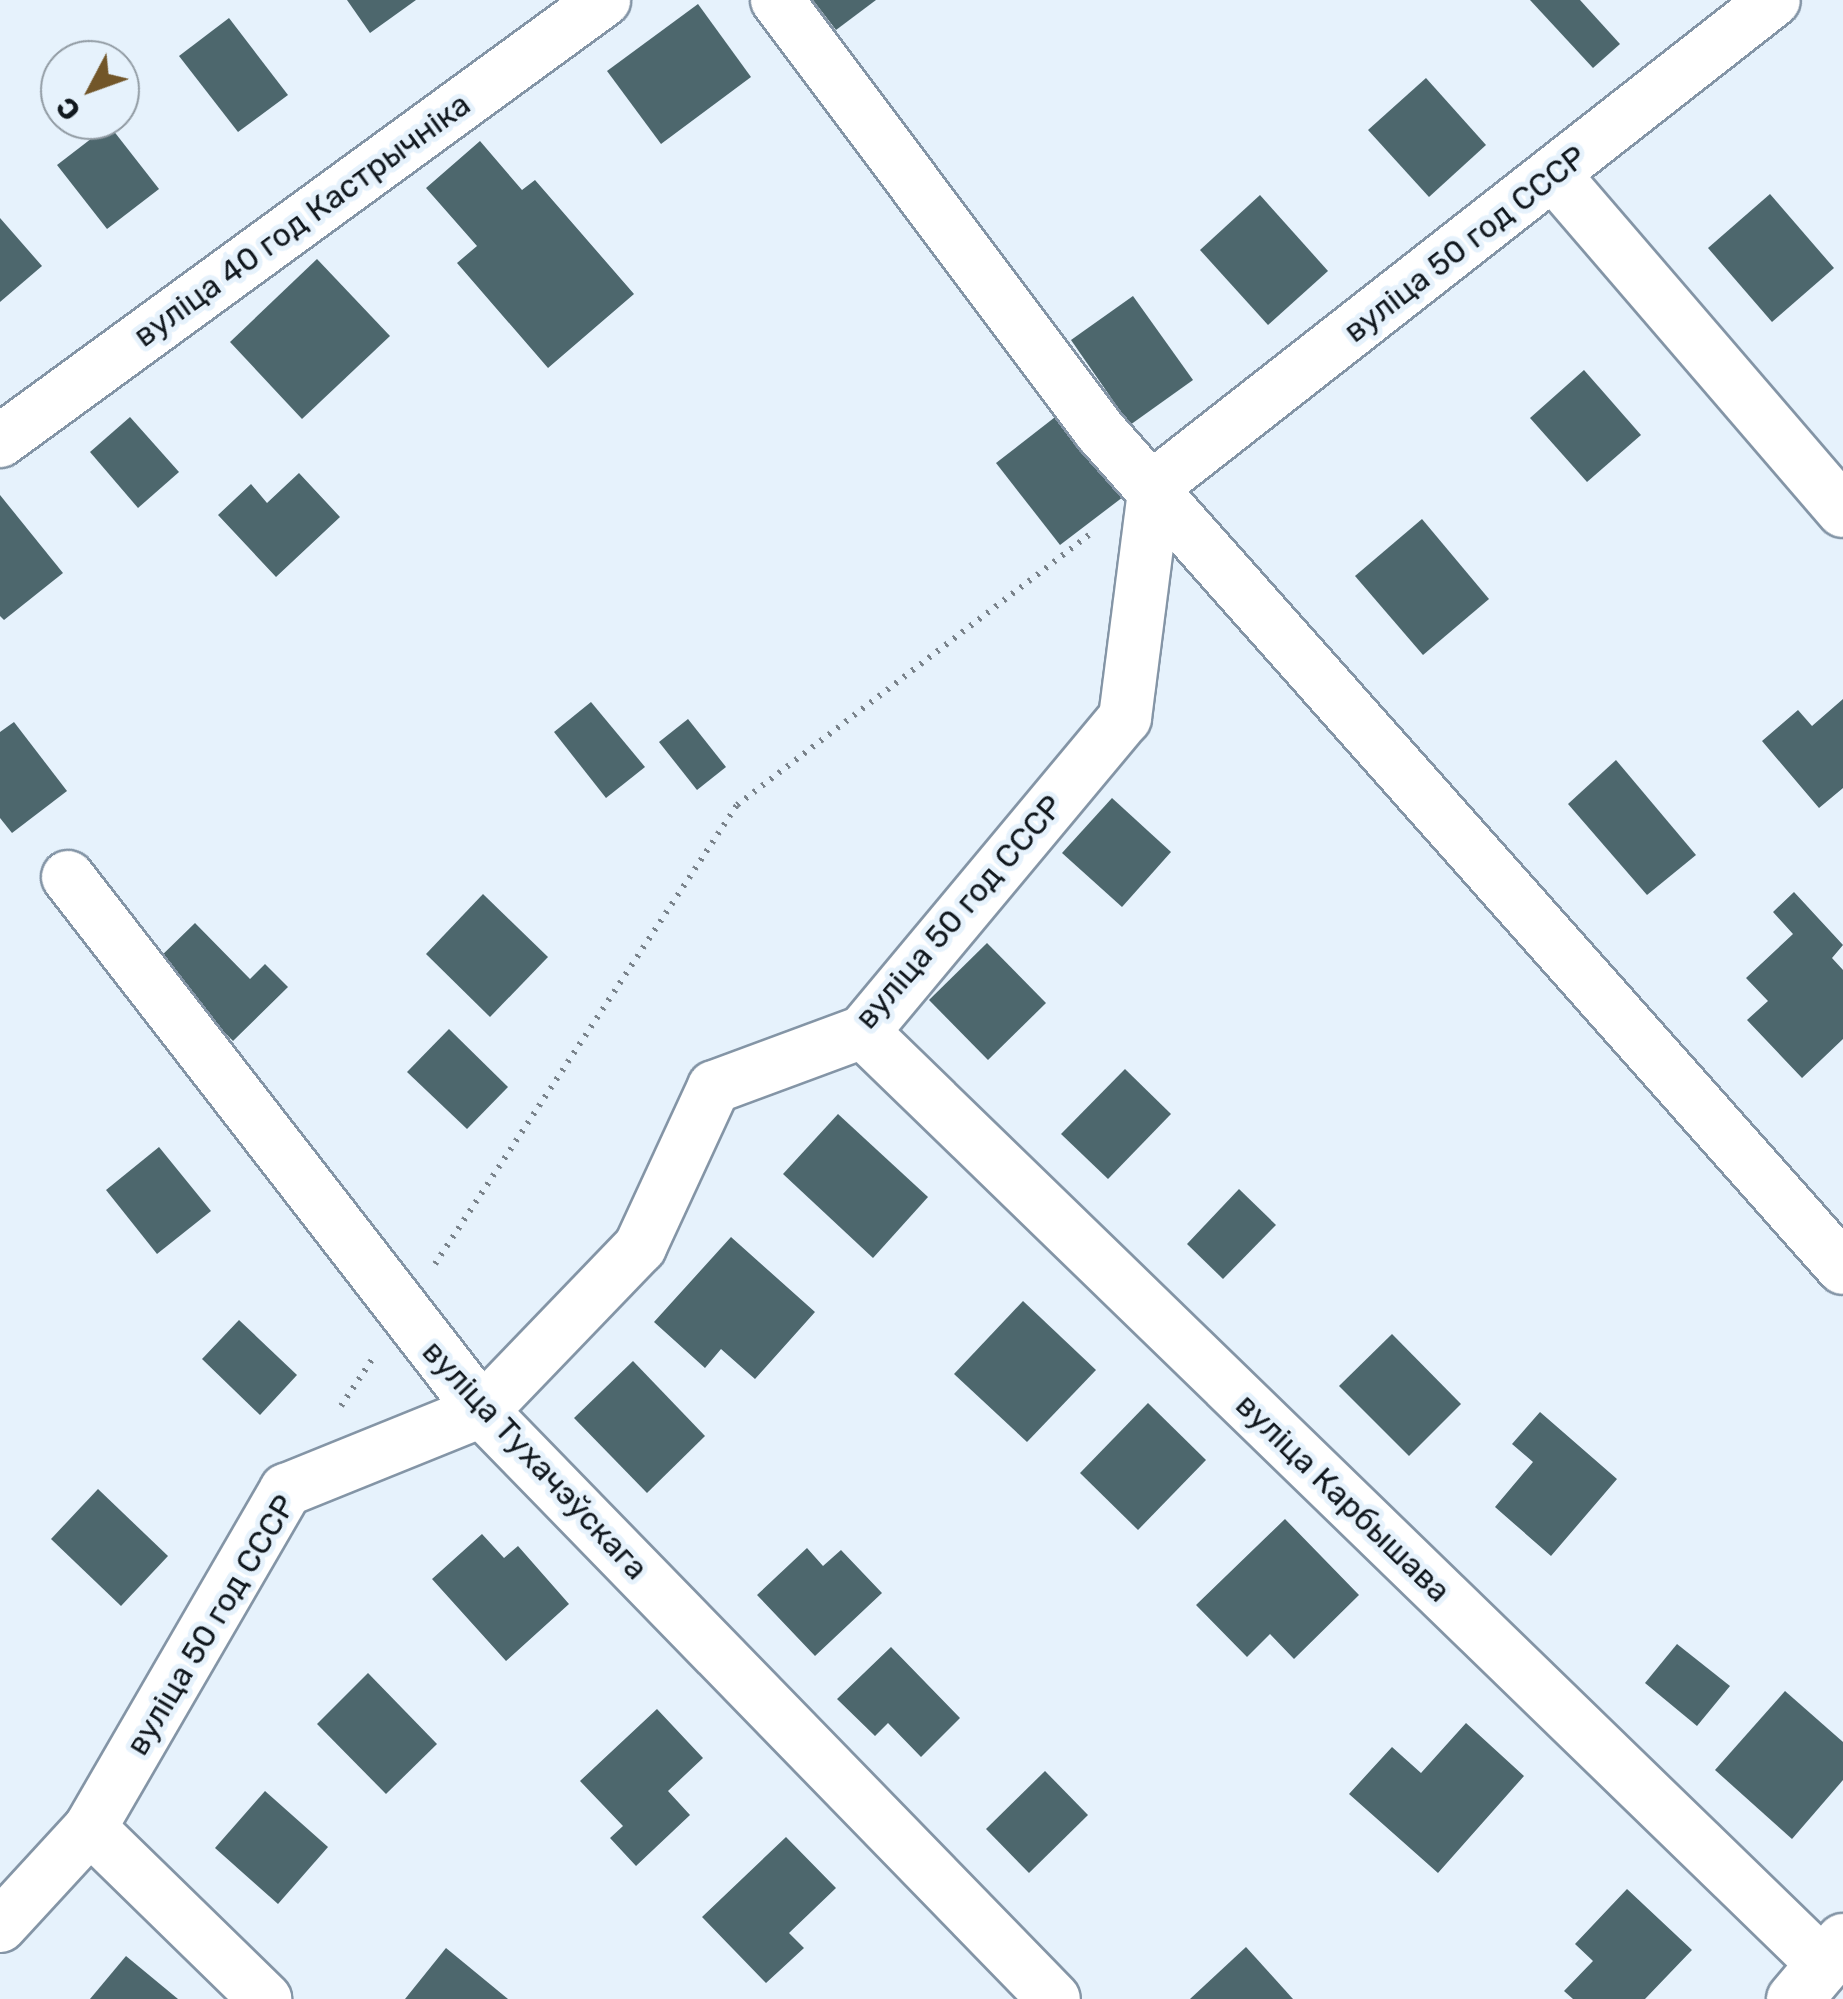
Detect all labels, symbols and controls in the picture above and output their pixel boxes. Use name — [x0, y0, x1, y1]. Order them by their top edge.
north arrow — [40, 40, 140, 140]
street label: вуліца 40 год Кастрычніка — [126, 85, 478, 355]
text: С — [50, 90, 87, 127]
street label: вуліца 50 год СССР — [1336, 138, 1594, 350]
street label: вуліца 50 год СССР — [847, 787, 1071, 1037]
street label: вуліца Тухачэўскага — [414, 1333, 656, 1587]
street label: вуліца Карбышава — [1228, 1386, 1458, 1610]
street label: вуліца 50 год СССР — [118, 1488, 304, 1762]

